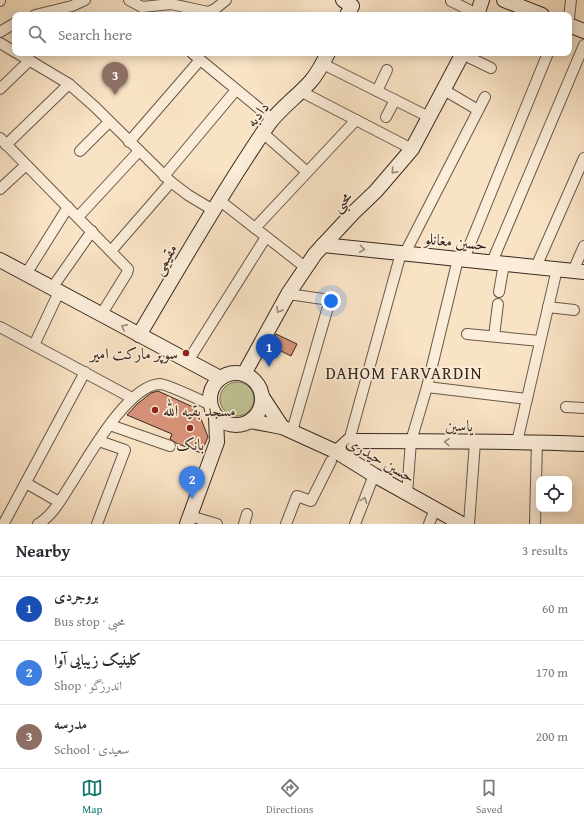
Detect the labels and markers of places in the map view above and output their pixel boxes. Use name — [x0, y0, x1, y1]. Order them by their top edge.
pin: 3 — [102, 62, 128, 95]
pin: 1 — [256, 334, 282, 367]
place label: سوپر مارکت امیر — [88, 341, 178, 365]
marker: سوپر مارکت امیر — [181, 348, 191, 358]
place label: مسجد بقیه الله — [163, 398, 236, 422]
marker: مسجد بقیه الله — [150, 405, 160, 415]
marker: بانک — [185, 423, 195, 433]
place label: بانک — [176, 432, 204, 456]
pin: 2 — [179, 466, 205, 499]

